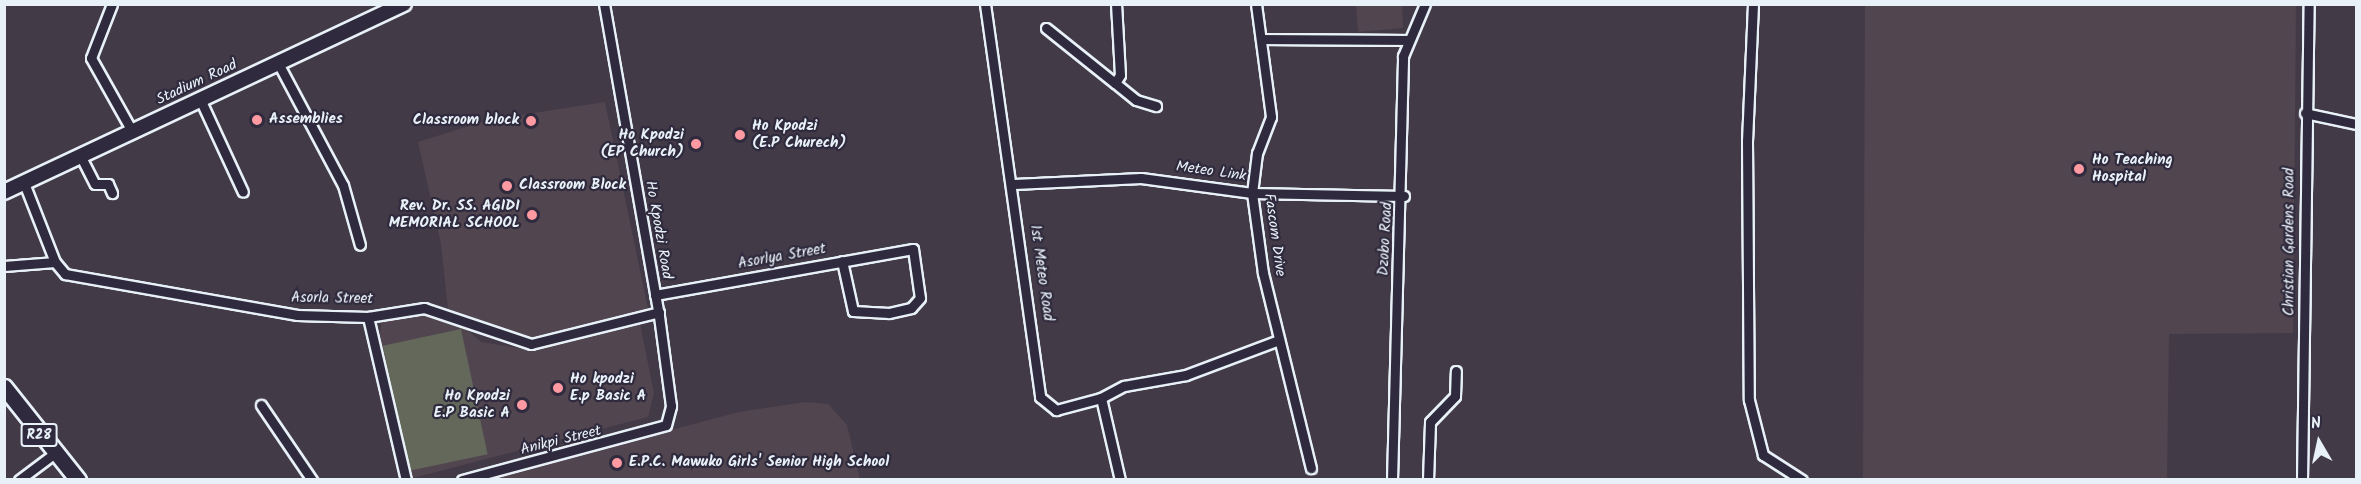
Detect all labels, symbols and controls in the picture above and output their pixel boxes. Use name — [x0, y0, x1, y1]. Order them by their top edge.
street label: Stadium Road — [154, 56, 240, 110]
place label: Assemblies — [269, 111, 343, 129]
place label: Classroom block — [413, 112, 519, 130]
marker: Assemblies — [250, 113, 264, 127]
marker: Classroom block — [524, 114, 538, 128]
place label: Ho Kpodzi (E.P Churech) — [752, 117, 846, 152]
place label: Ho Kpodzi (EP Church) — [600, 126, 684, 161]
marker: Ho Kpodzi (E.P Churech) — [733, 128, 747, 142]
marker: Ho Kpodzi (EP Church) — [689, 137, 703, 151]
place label: Ho Teaching Hospital — [2092, 151, 2173, 186]
street label: Meteo Link — [1175, 158, 1247, 186]
marker: Ho Teaching Hospital — [2070, 160, 2088, 178]
street label: Christian Gardens Road — [2281, 168, 2299, 316]
place label: Classroom Block — [519, 177, 626, 195]
marker: Classroom Block — [500, 179, 514, 193]
street label: Ho Kpodzi Road — [641, 179, 675, 281]
street label: Fascom Drive — [1259, 192, 1289, 278]
place label: Rev. Dr. SS. AGIDI MEMORIAL SCHOOL — [389, 197, 520, 232]
street label: Dzobo Road — [1375, 202, 1397, 276]
marker: Rev. Dr. SS. AGIDI MEMORIAL SCHOOL — [525, 208, 539, 222]
street label: 1st Meteo Road — [1025, 224, 1057, 322]
street label: Asorlya Street — [737, 240, 827, 274]
street label: Asorla Street — [291, 289, 373, 309]
place label: Ho kpodzi E.p Basic A — [570, 370, 646, 405]
marker: Ho kpodzi E.p Basic A — [551, 381, 565, 395]
place label: Ho Kpodzi E.P Basic A — [434, 387, 510, 422]
marker: Ho Kpodzi E.P Basic A — [515, 398, 529, 412]
text: N — [2309, 411, 2323, 437]
north arrow — [2289, 412, 2349, 472]
street label: Anikpi Street — [519, 422, 603, 460]
road number: R28 — [20, 424, 58, 446]
place label: E.P.C. Mawuko Girls' Senior High School — [629, 454, 889, 472]
marker: E.P.C. Mawuko Girls' Senior High School — [610, 456, 624, 470]

